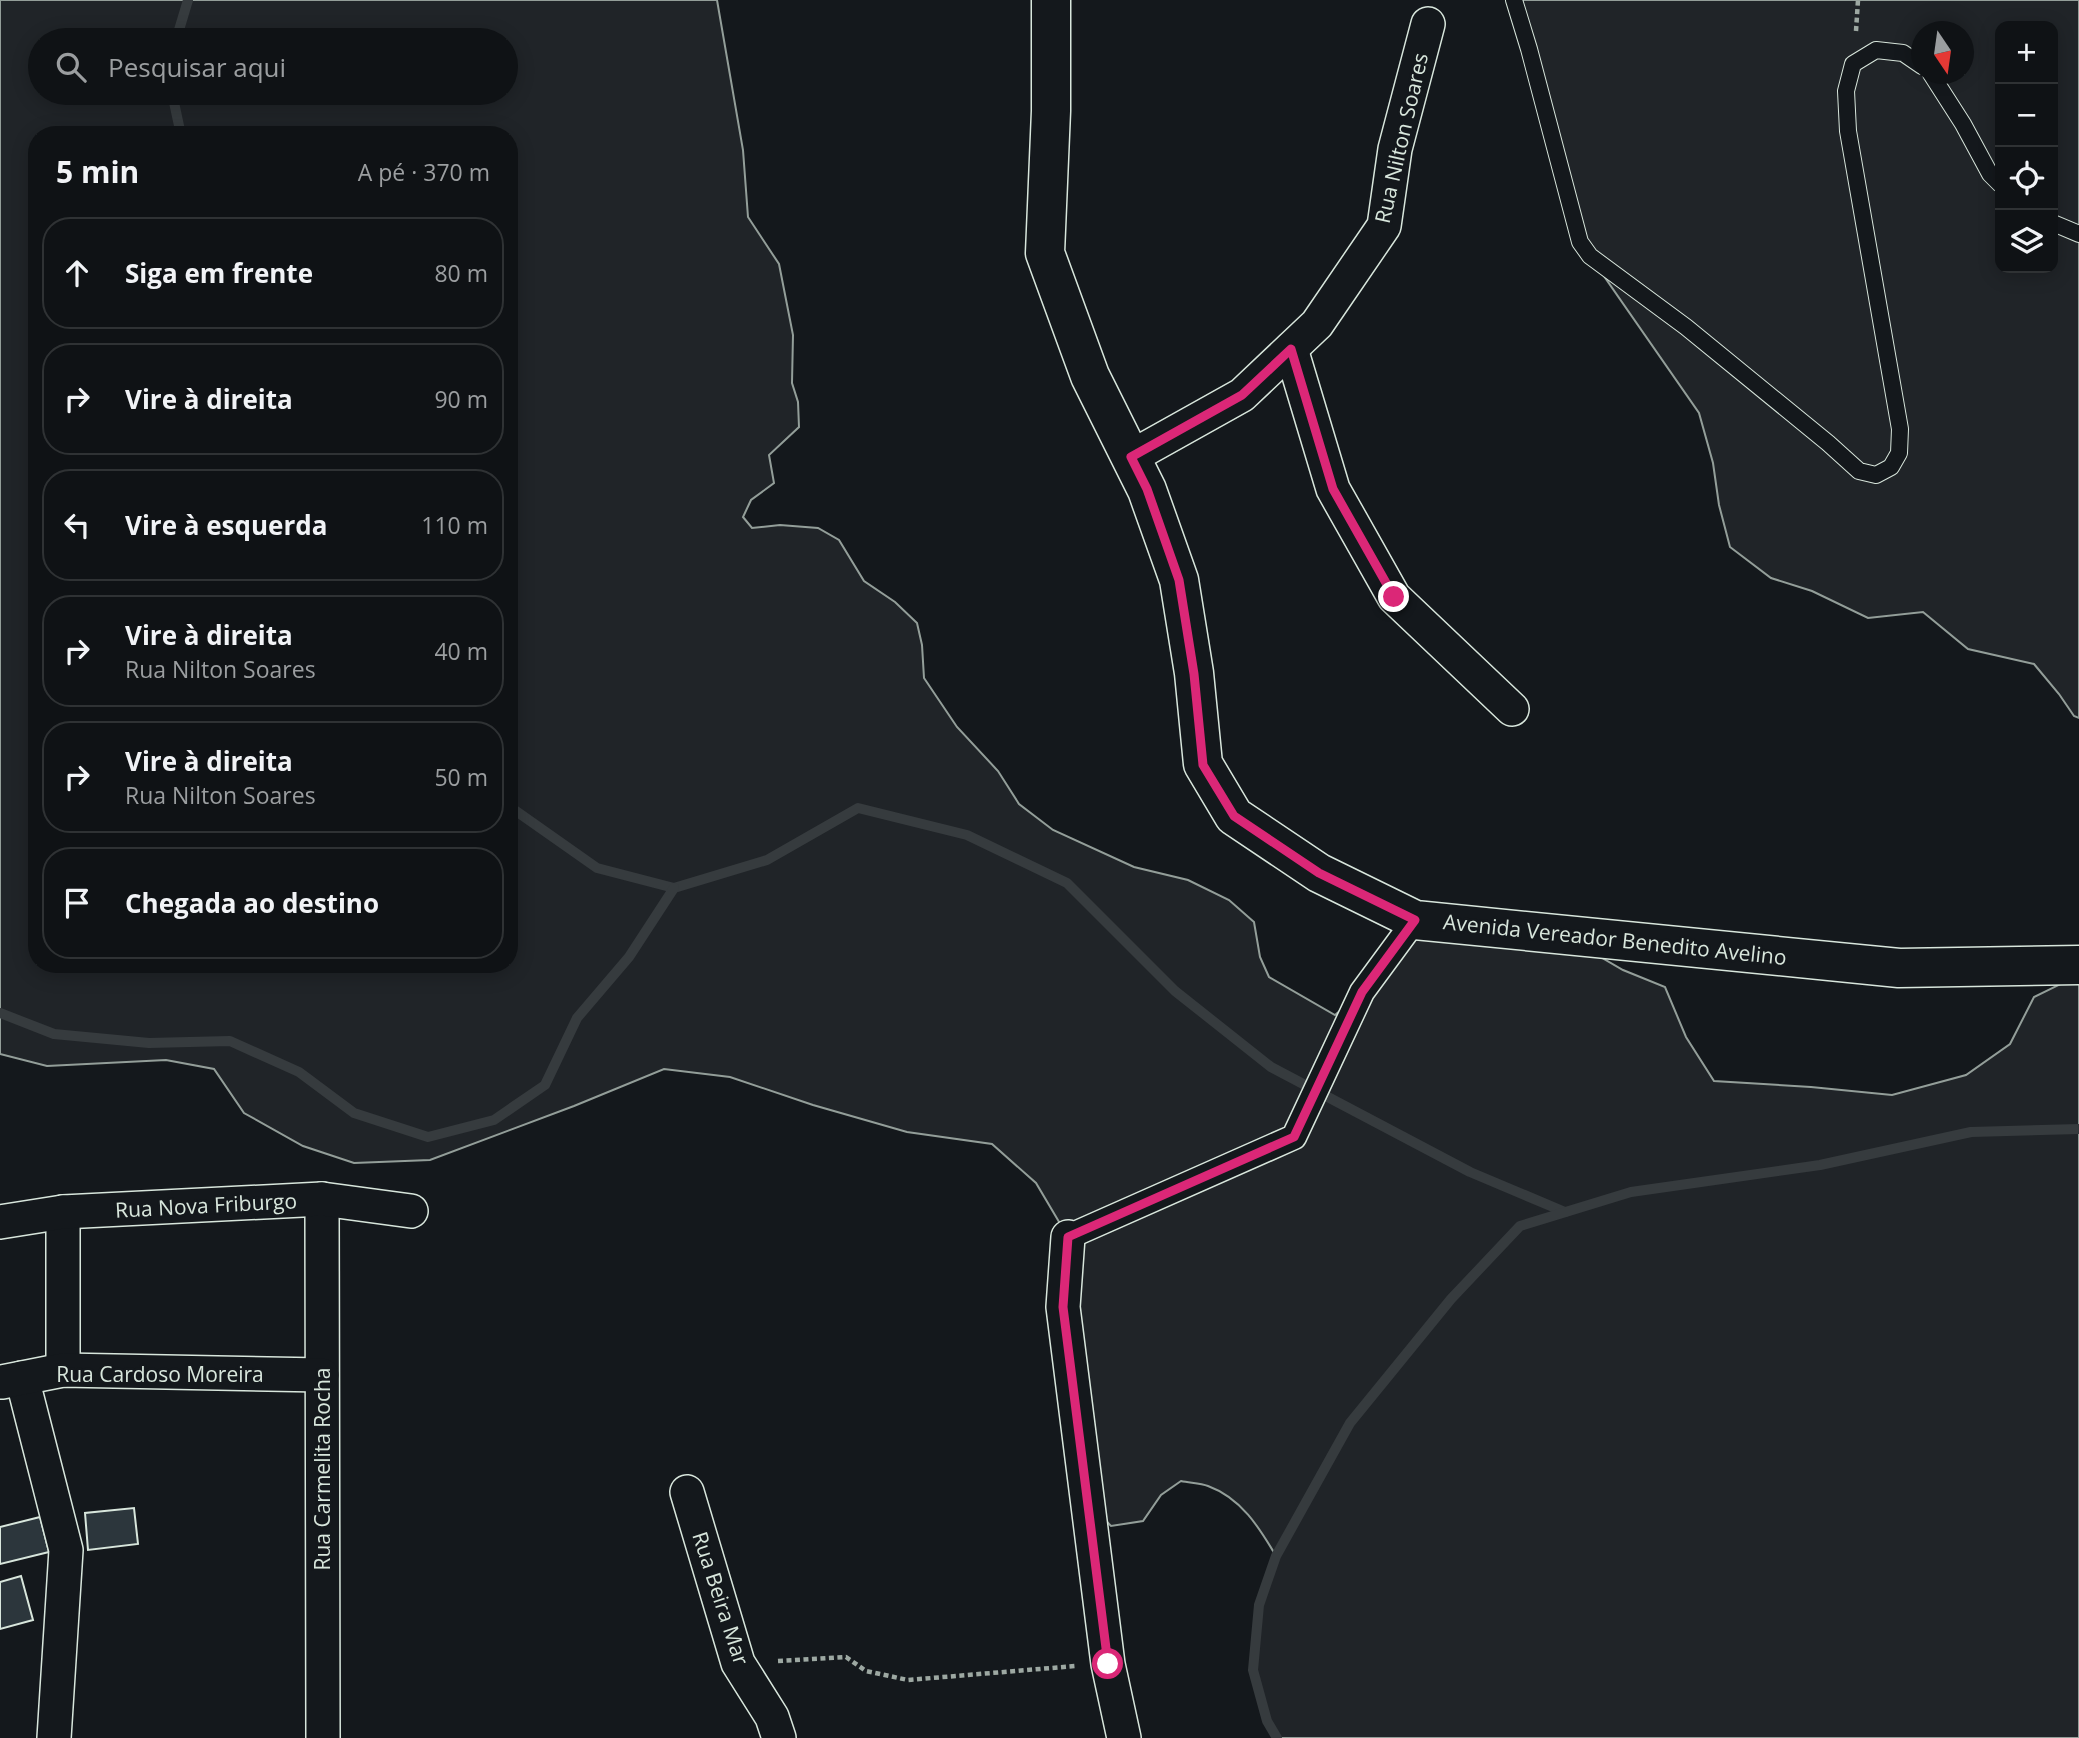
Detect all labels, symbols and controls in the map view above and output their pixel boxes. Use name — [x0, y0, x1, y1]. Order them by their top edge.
north arrow — [1911, 21, 1974, 84]
map controls — [1995, 21, 2058, 273]
button: + — [1995, 21, 2058, 84]
search box — [28, 28, 518, 105]
icon: search — [52, 48, 90, 86]
text: Pesquisar aqui — [108, 49, 286, 85]
street label: Rua Nilton Soares — [1368, 50, 1434, 226]
button: − — [1995, 84, 2058, 147]
button: locate — [1995, 147, 2058, 210]
text: 5 min — [56, 151, 139, 192]
text: A pé · 370 m — [358, 156, 490, 188]
button: layers — [1995, 210, 2058, 273]
icon: ahead — [58, 254, 96, 292]
text: Siga em frente — [125, 255, 313, 291]
text: 80 m — [434, 257, 488, 289]
icon: right — [58, 380, 96, 418]
text: Vire à direita — [125, 381, 293, 417]
text: 90 m — [434, 383, 488, 415]
icon: left — [58, 506, 96, 544]
text: Vire à esquerda — [125, 507, 327, 543]
text: 110 m — [421, 509, 488, 541]
route end — [1378, 581, 1409, 612]
text: Vire à direita — [125, 617, 293, 653]
icon: right — [58, 632, 96, 670]
text: 40 m — [434, 635, 488, 667]
text: Rua Nilton Soares — [125, 653, 316, 685]
text: Vire à direita — [125, 743, 293, 779]
icon: right — [58, 758, 96, 796]
text: 50 m — [434, 761, 488, 793]
text: Rua Nilton Soares — [125, 779, 316, 811]
icon: arrive — [58, 884, 96, 922]
text: Chegada ao destino — [125, 885, 379, 921]
street label: Avenida Vereador Benedito Avelino — [1442, 907, 1788, 971]
street label: Rua Nova Friburgo — [114, 1186, 298, 1224]
street label: Rua Cardoso Moreira — [56, 1360, 264, 1388]
street label: Rua Carmelita Rocha — [308, 1367, 336, 1571]
street label: Rua Beira Mar — [686, 1528, 756, 1669]
route start — [1092, 1648, 1123, 1679]

